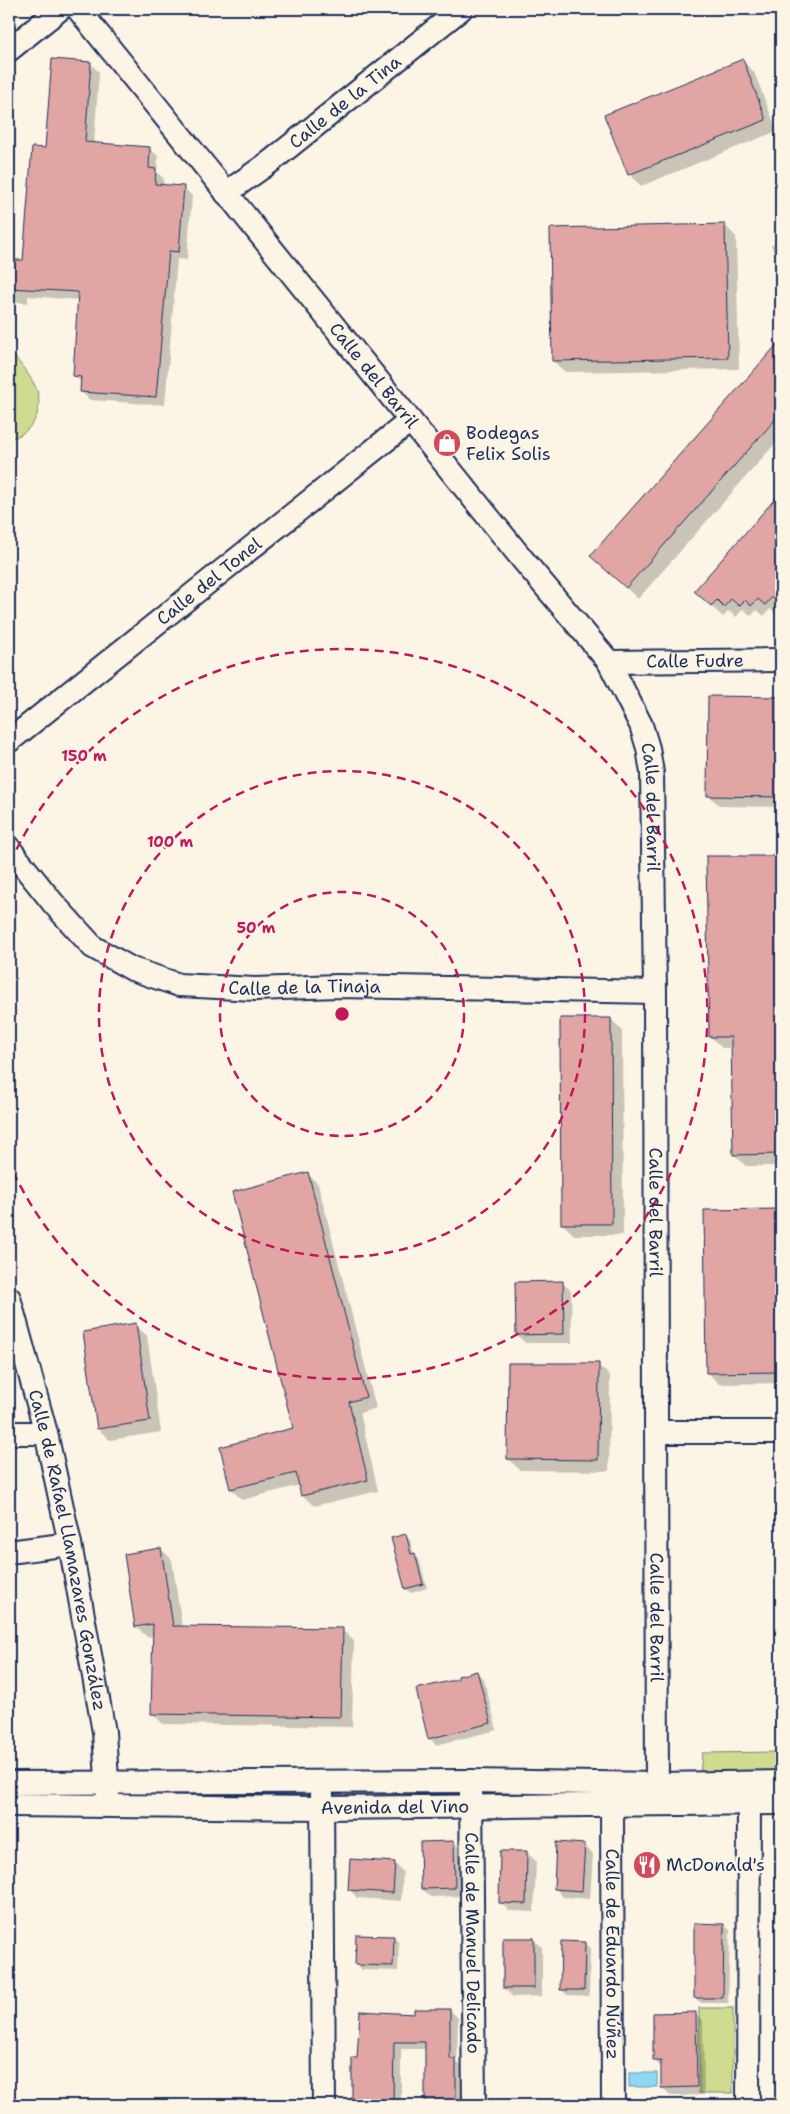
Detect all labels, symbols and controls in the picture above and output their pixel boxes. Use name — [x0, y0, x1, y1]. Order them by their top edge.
street label: Calle de la Tina — [284, 50, 406, 154]
street label: Calle del Barril — [324, 317, 424, 434]
place label: Bodegas Felix Solis — [466, 421, 551, 466]
shop icon: Bodegas Felix Solis — [432, 428, 462, 458]
street label: Calle del Tonel — [152, 532, 267, 631]
street label: Calle Fudre — [646, 648, 744, 674]
street label: Calle del Barril — [635, 741, 665, 873]
text: 150 m — [61, 746, 107, 766]
text: 100 m — [147, 832, 193, 852]
text: 50 m — [237, 918, 276, 938]
street label: Calle de la Tinaja — [228, 974, 381, 1001]
centre of rings — [333, 1005, 351, 1023]
street label: Calle del Barril — [643, 1147, 668, 1278]
street label: Calle de Rafael Llamazares González — [23, 1387, 112, 1713]
street label: Calle del Barril — [644, 1552, 669, 1683]
street label: Avenida del Vino — [321, 1794, 469, 1820]
street label: Calle de Manuel Delicado — [459, 1832, 486, 2054]
street label: Calle de Eduardo Núñez — [600, 1848, 625, 2060]
restaurant icon: McDonald's — [632, 1850, 662, 1880]
place label: McDonald's — [666, 1853, 765, 1877]

